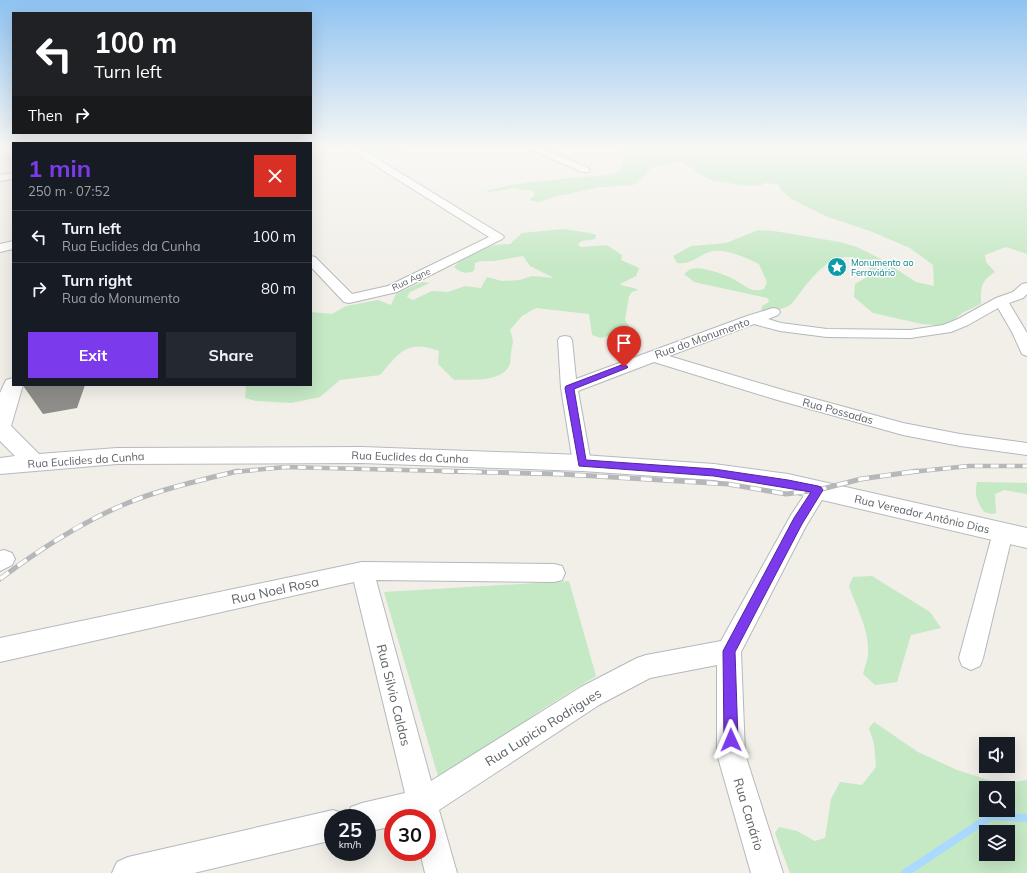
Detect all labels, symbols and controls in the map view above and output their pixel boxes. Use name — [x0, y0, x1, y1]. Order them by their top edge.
text: 100 m — [94, 25, 177, 60]
icon: left — [28, 28, 80, 80]
text: Turn left — [94, 60, 162, 83]
icon: right — [71, 104, 93, 126]
text: Then — [28, 106, 63, 125]
text: 1 min — [28, 153, 91, 183]
button: close — [254, 155, 296, 197]
text: 250 m · 07:52 — [28, 183, 110, 199]
text: Turn left — [62, 219, 121, 238]
icon: left — [28, 226, 50, 248]
text: 100 m — [252, 227, 296, 246]
text: Rua Euclides da Cunha — [62, 238, 200, 254]
place icon: Monumento ao Ferroviário — [826, 256, 848, 278]
place label: Monumento ao Ferroviário — [851, 257, 914, 278]
street label: Rua Agne — [390, 265, 432, 293]
text: Turn right — [62, 271, 132, 290]
icon: right — [28, 278, 50, 300]
text: 80 m — [261, 279, 296, 298]
text: Rua do Monumento — [62, 290, 180, 306]
street label: Rua do Monumento — [653, 314, 751, 362]
pin — [607, 326, 641, 367]
button: Exit — [28, 332, 158, 378]
button: Share — [166, 332, 296, 378]
icon: arrive — [613, 332, 635, 354]
street label: Rua Possadas — [801, 395, 875, 427]
street label: Rua Euclides da Cunha — [351, 448, 469, 466]
street label: Rua Euclides da Cunha — [27, 449, 145, 471]
street label: Rua Vereador Antônio Dias — [853, 492, 991, 536]
street label: Rua Noel Rosa — [230, 573, 320, 607]
street label: Rua Silvio Caldas — [374, 642, 414, 748]
street label: Rua Lupicio Rodrigues — [482, 685, 604, 769]
position arrow — [710, 719, 752, 761]
map controls — [979, 737, 1015, 861]
button: sound — [979, 737, 1015, 773]
street label: Rua Canário — [730, 776, 768, 852]
button: search — [979, 781, 1015, 817]
speed limit sign: 30 — [384, 809, 436, 861]
text: 25 — [338, 817, 362, 842]
button: layers — [979, 825, 1015, 861]
text: km/h — [339, 838, 361, 851]

